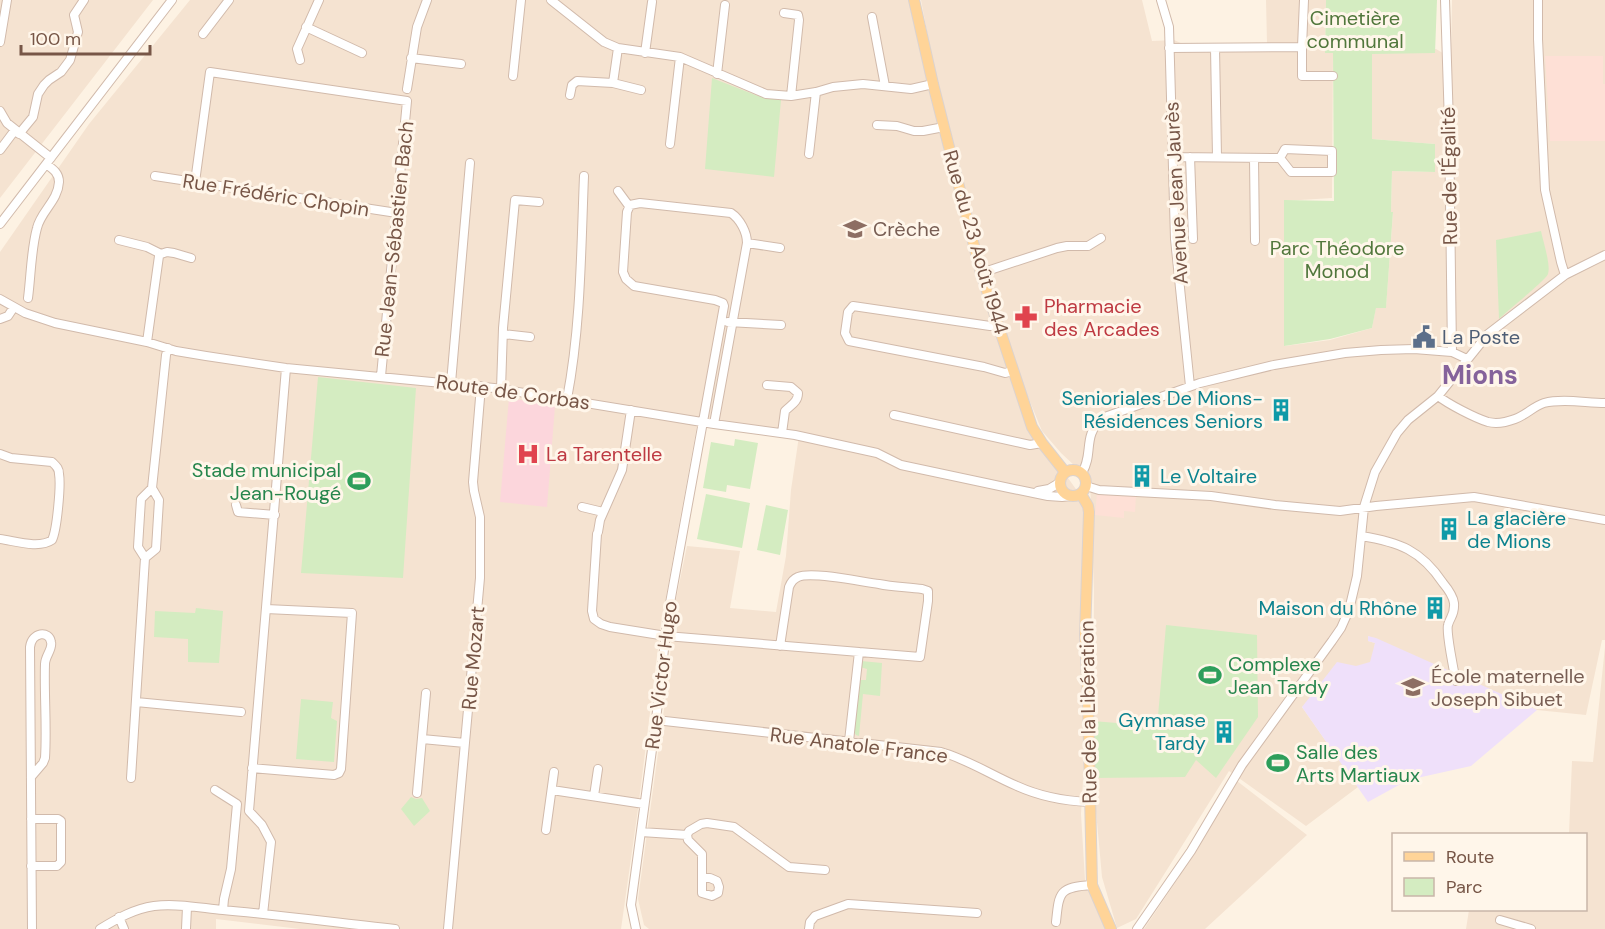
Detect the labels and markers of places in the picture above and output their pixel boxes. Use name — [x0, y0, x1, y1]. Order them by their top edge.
school or university icon: Crèche — [842, 216, 868, 242]
place label: Crèche — [873, 216, 940, 242]
place label: Pharmacie des Arcades — [1044, 293, 1160, 342]
pharmacy icon: Pharmacie des Arcades — [1013, 304, 1039, 330]
public building icon: La Poste — [1411, 324, 1437, 350]
place label: La Poste — [1442, 324, 1520, 350]
place label: Senioriales De Mions- Résidences Seniors — [1061, 385, 1263, 434]
building icon: Senioriales De Mions- Résidences Seniors — [1268, 397, 1294, 423]
hospital icon: La Tarentelle — [515, 441, 541, 467]
place label: La Tarentelle — [546, 441, 662, 467]
place label: Stade municipal Jean-Rougé — [192, 457, 341, 506]
building icon: Le Voltaire — [1129, 463, 1155, 489]
place label: Le Voltaire — [1160, 463, 1257, 489]
sports icon: Stade municipal Jean-Rougé — [346, 468, 372, 494]
place label: La glacière de Mions — [1467, 505, 1566, 554]
building icon: La glacière de Mions — [1436, 516, 1462, 542]
place label: Maison du Rhône — [1258, 595, 1417, 621]
building icon: Maison du Rhône — [1422, 595, 1448, 621]
place label: Complexe Jean Tardy — [1228, 651, 1328, 700]
sports icon: Complexe Jean Tardy — [1197, 662, 1223, 688]
place label: École maternelle Joseph Sibuet — [1431, 663, 1585, 712]
school or university icon: École maternelle Joseph Sibuet — [1400, 674, 1426, 700]
place label: Gymnase Tardy — [1118, 707, 1206, 756]
building icon: Gymnase Tardy — [1211, 719, 1237, 745]
place label: Salle des Arts Martiaux — [1296, 739, 1420, 788]
sports icon: Salle des Arts Martiaux — [1265, 750, 1291, 776]

